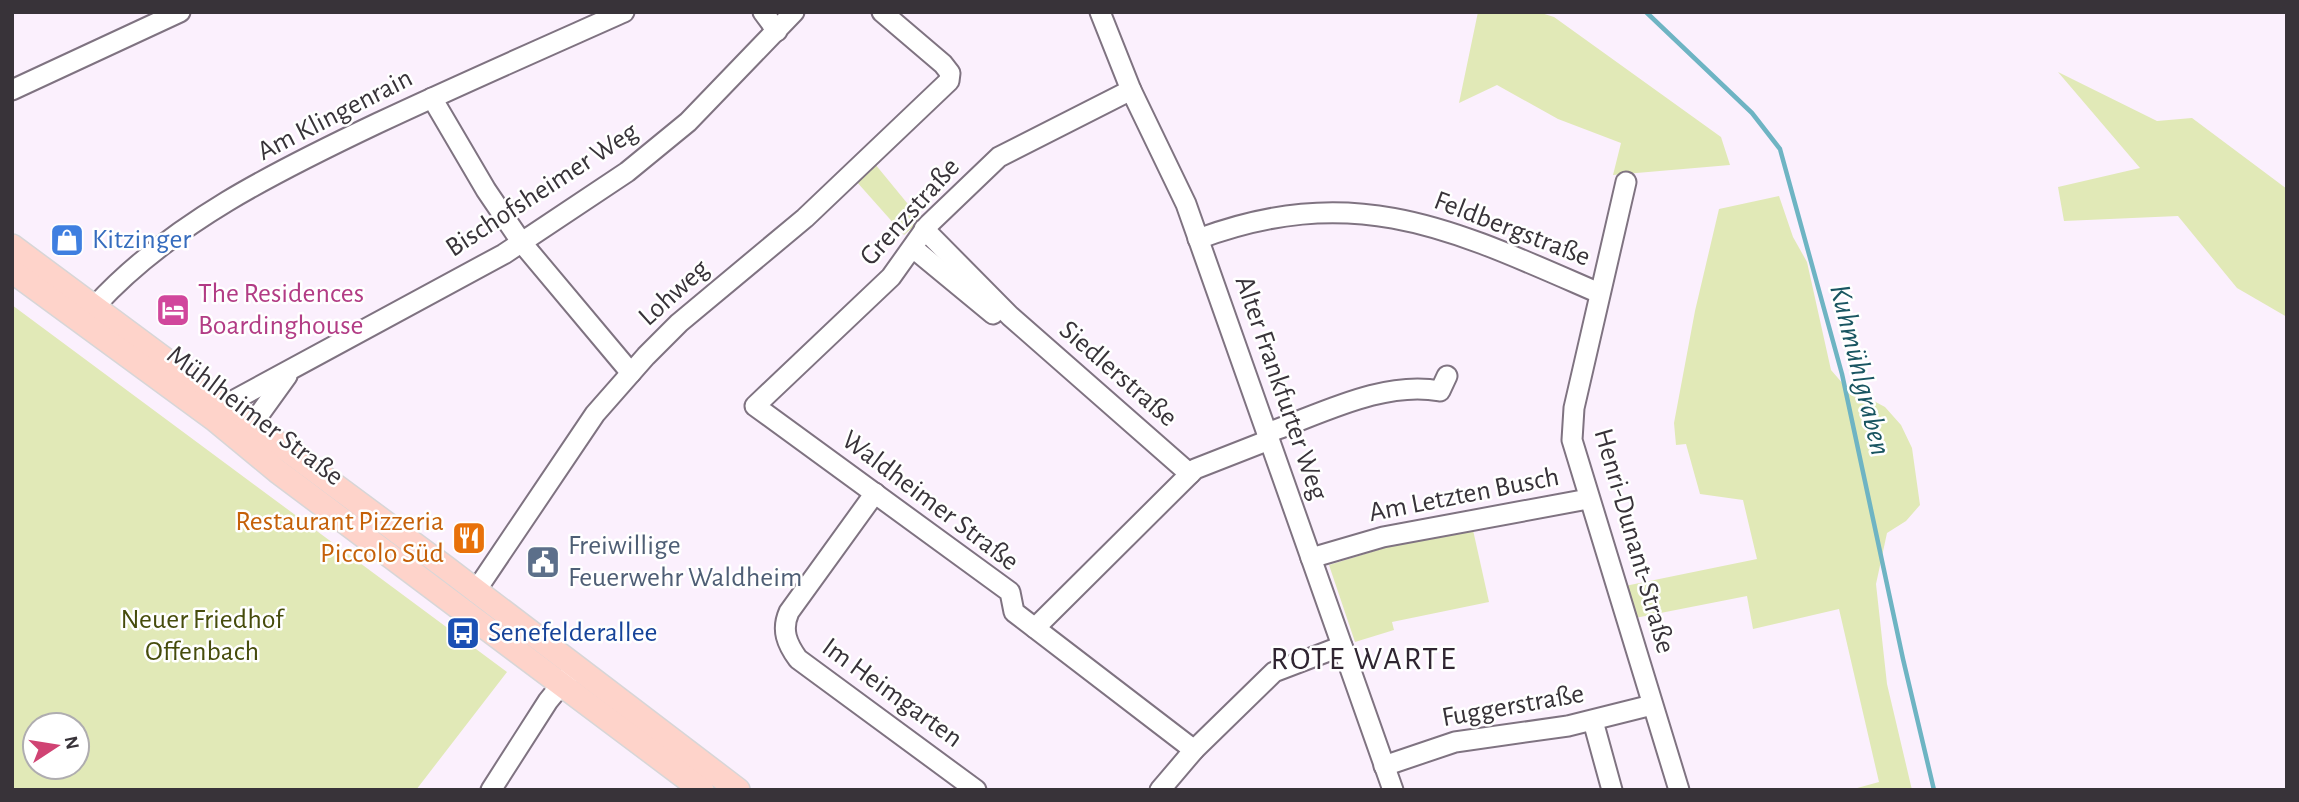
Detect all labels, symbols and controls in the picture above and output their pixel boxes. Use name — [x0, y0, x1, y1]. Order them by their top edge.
street label: Am Klingenrain — [253, 64, 417, 166]
street label: Bischofsheimer Weg — [441, 117, 643, 262]
street label: Grenzstraße — [855, 153, 965, 271]
street label: Feldbergstraße — [1430, 186, 1594, 272]
shop icon: Kitzinger — [48, 221, 86, 259]
place label: Kitzinger — [92, 226, 191, 254]
street label: Lohweg — [634, 254, 715, 331]
street label: Alter Frankfurter Weg — [1230, 273, 1333, 504]
place label: The Residences Boardinghouse — [198, 280, 364, 340]
water label: Kuhmühlgraben — [1824, 281, 1896, 459]
hotel icon: The Residences Boardinghouse — [154, 291, 192, 329]
street label: Siedlerstraße — [1054, 316, 1182, 432]
street label: Mühlheimer Straße — [162, 341, 348, 491]
street label: Henri-Dunant-Straße — [1589, 425, 1679, 657]
street label: Waldheimer Straße — [836, 426, 1024, 576]
street label: Am Letzten Busch — [1367, 463, 1561, 527]
place label: Restaurant Pizzeria Piccolo Süd — [235, 508, 444, 568]
restaurant icon: Restaurant Pizzeria Piccolo Süd — [450, 519, 488, 557]
place label: Freiwillige Feuerwehr Waldheim — [568, 532, 802, 592]
public building icon: Freiwillige Feuerwehr Waldheim — [524, 543, 562, 581]
park label: Neuer Friedhof Offenbach — [121, 606, 285, 666]
bus stop icon: Senefelderallee — [444, 614, 482, 652]
place label: Senefelderallee — [488, 619, 658, 647]
street label: Im Heimgarten — [817, 633, 967, 753]
district label: ROTE WARTE — [1271, 643, 1457, 675]
street label: Fuggerstraße — [1440, 680, 1586, 732]
north arrow — [21, 711, 91, 781]
text: N — [60, 734, 82, 751]

